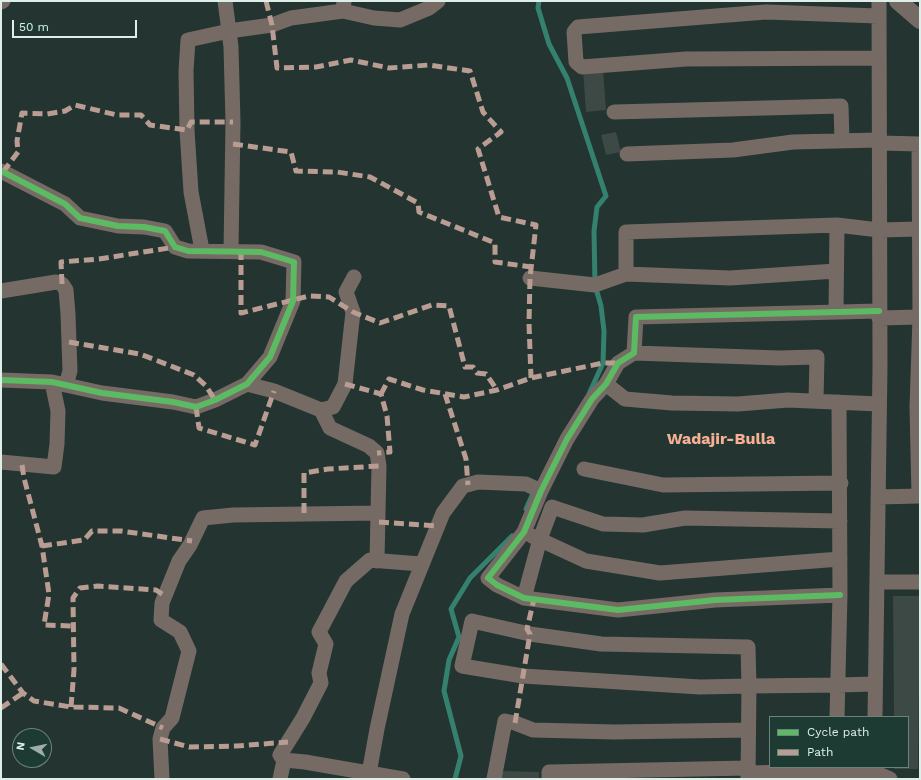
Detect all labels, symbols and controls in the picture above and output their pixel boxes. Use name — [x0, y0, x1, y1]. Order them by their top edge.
scale bar — [14, 12, 139, 38]
text: 50 m — [19, 20, 49, 34]
district label: Wadajir-Bulla — [667, 429, 775, 449]
legend — [769, 716, 909, 768]
text: Cycle path — [807, 725, 869, 739]
north arrow — [12, 728, 52, 768]
text: N — [14, 741, 28, 751]
text: Path — [807, 745, 833, 759]

